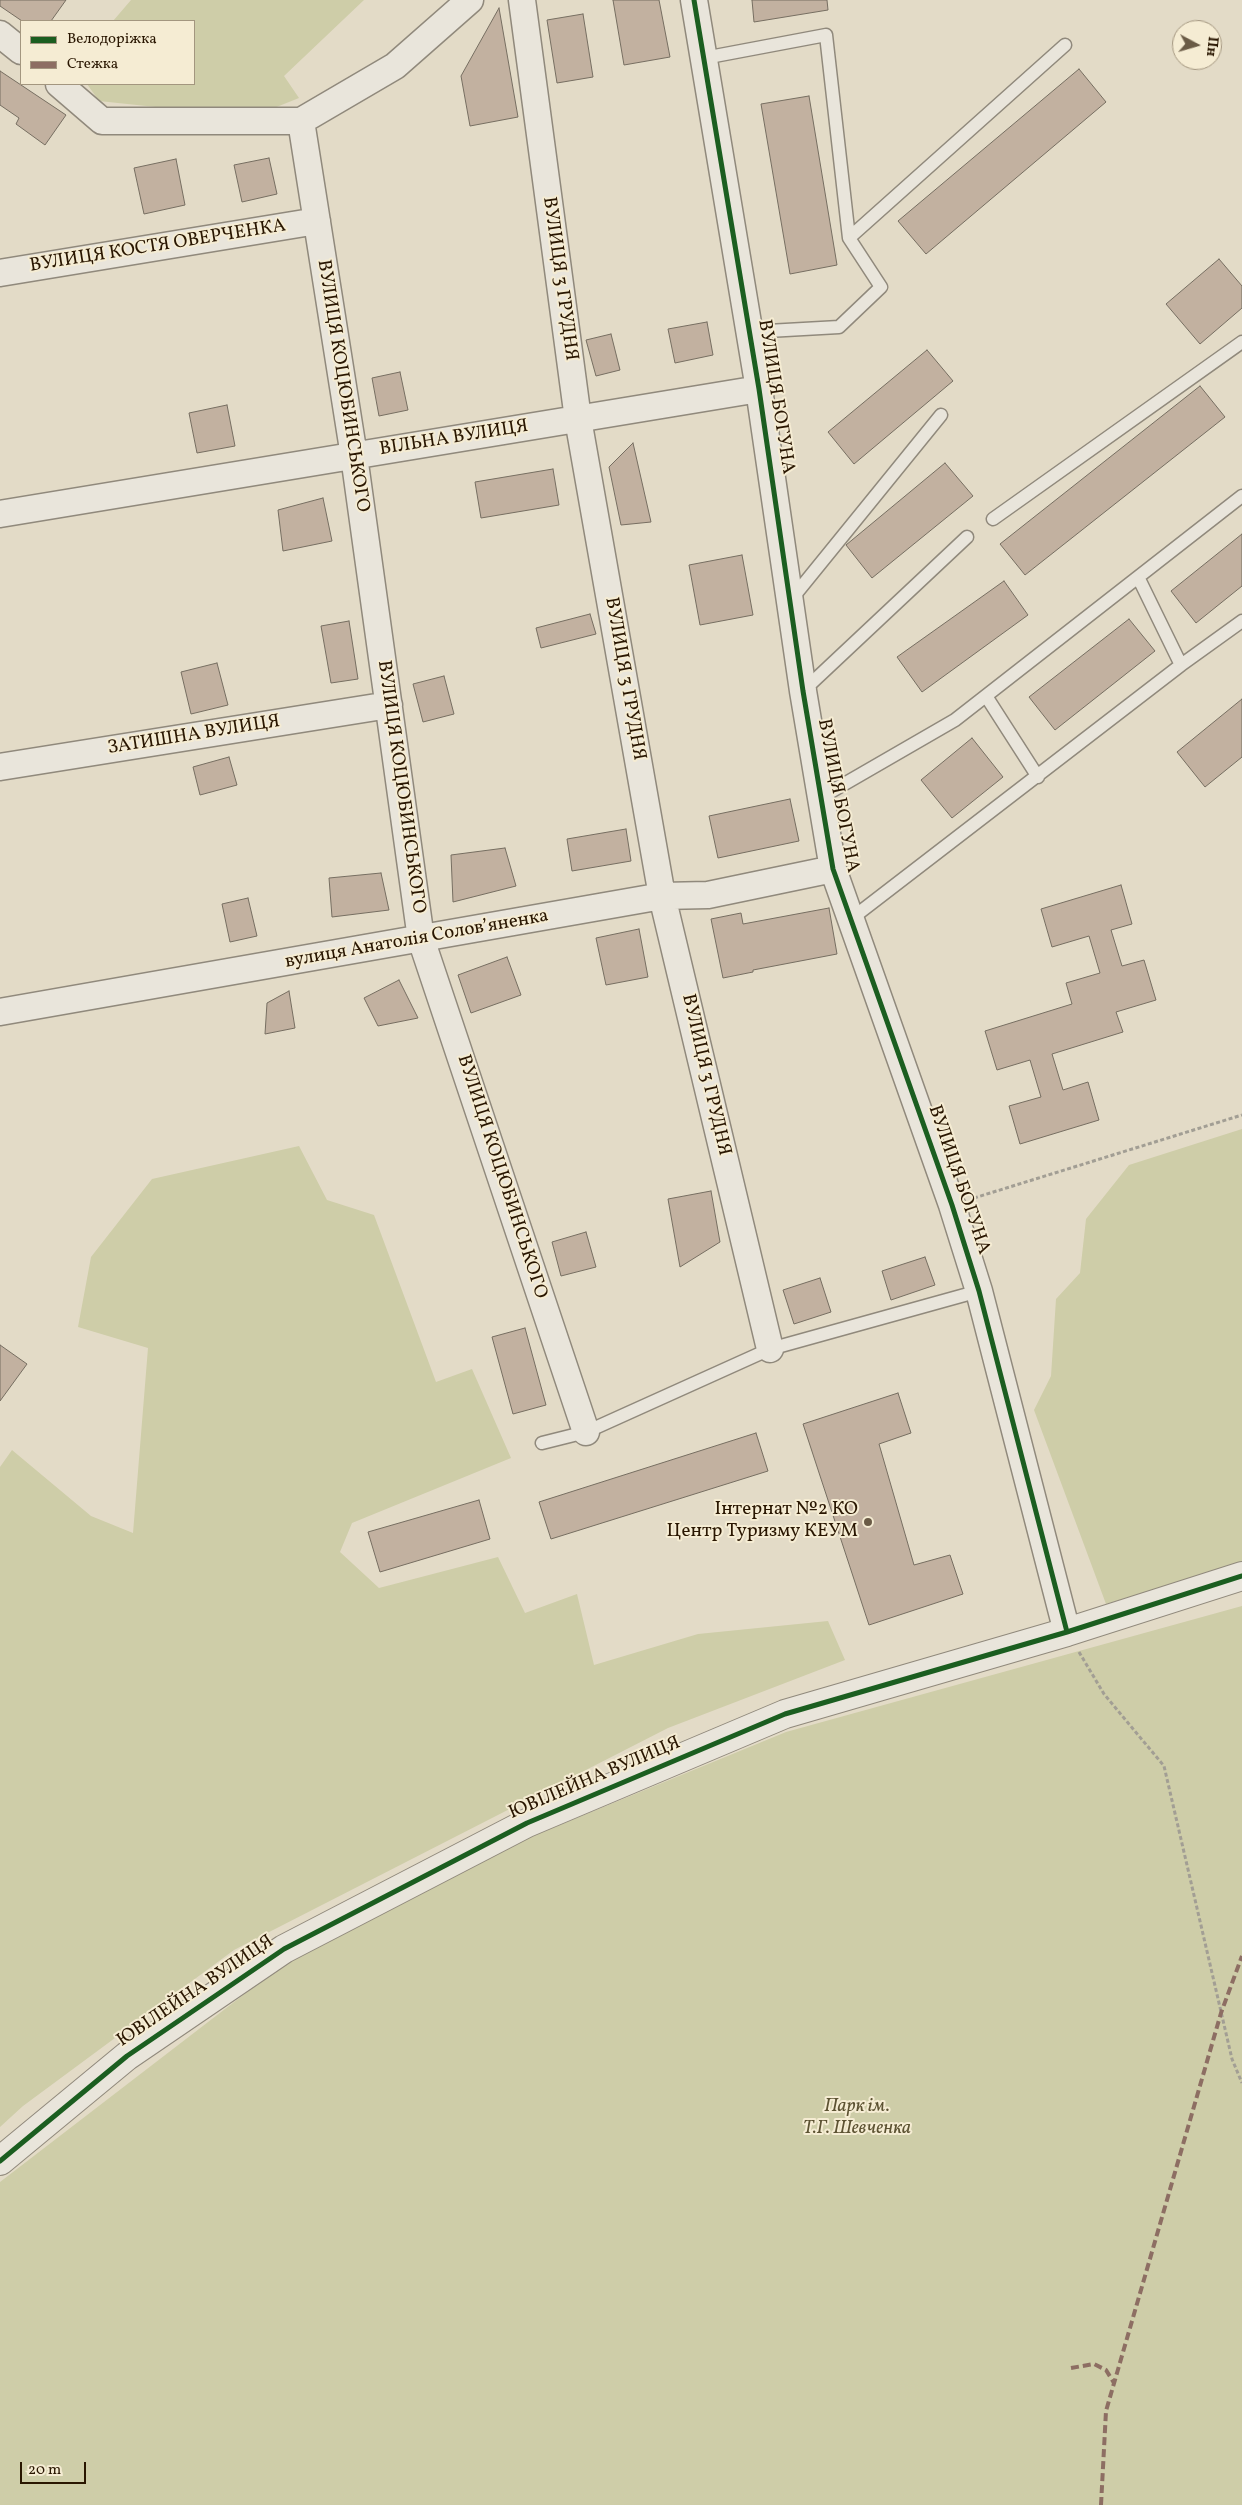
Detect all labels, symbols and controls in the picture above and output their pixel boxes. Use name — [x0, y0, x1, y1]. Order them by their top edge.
legend — [20, 20, 195, 85]
north arrow — [1172, 20, 1222, 70]
text: Велодоріжка — [67, 29, 157, 50]
text: Пн — [1201, 36, 1222, 57]
text: Стежка — [67, 54, 118, 75]
street label: ВУЛИЦЯ 3 ГРУДНЯ — [536, 195, 582, 363]
street label: ВУЛИЦЯ КОСТЯ ОВЕРЧЕНКА — [28, 215, 288, 279]
street label: ВУЛИЦЯ КОЦЮБИНСЬКОГО — [311, 258, 373, 514]
street label: ВУЛИЦЯ БОГУНА — [752, 318, 798, 476]
street label: ВІЛЬНА ВУЛИЦЯ — [378, 416, 530, 462]
street label: ВУЛИЦЯ 3 ГРУДНЯ — [598, 596, 650, 762]
street label: ВУЛИЦЯ КОЦЮБИНСЬКОГО — [371, 659, 429, 915]
street label: ЗАТИШНА ВУЛИЦЯ — [106, 711, 282, 761]
street label: ВУЛИЦЯ БОГУНА — [811, 717, 863, 875]
street label: вулиця Анатолія Соловʼяненка — [283, 906, 551, 974]
street label: ВУЛИЦЯ 3 ГРУДНЯ — [675, 992, 735, 1158]
street label: ВУЛИЦЯ КОЦЮБИНСЬКОГО — [451, 1052, 551, 1302]
street label: ВУЛИЦЯ БОГУНА — [922, 1102, 994, 1258]
place label: Інтернат №2 КО Центр Туризму КЕУМ — [667, 1500, 858, 1544]
marker: Інтернат №2 КО Центр Туризму КЕУМ — [862, 1516, 874, 1528]
street label: ЮВІЛЕЙНА ВУЛИЦЯ — [506, 1733, 684, 1825]
street label: ЮВІЛЕЙНА ВУЛИЦЯ — [113, 1931, 279, 2053]
park label: Парк ім. Т.Г. Шевченка — [803, 2097, 911, 2141]
scale bar — [22, 2452, 89, 2484]
text: 20 m — [28, 2460, 61, 2481]

